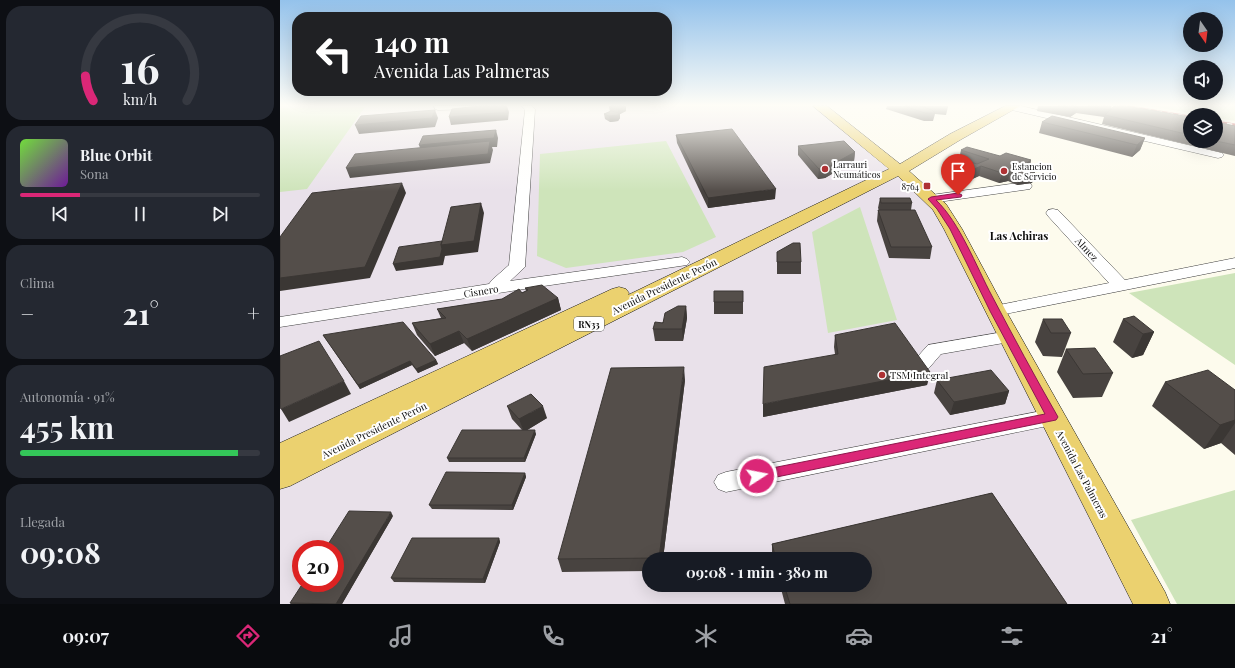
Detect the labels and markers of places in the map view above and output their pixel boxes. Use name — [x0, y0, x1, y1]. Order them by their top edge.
pin — [941, 154, 975, 195]
place label: Larrauri Neumáticos — [833, 158, 881, 180]
place label: Estancion de Servicio — [1012, 160, 1056, 182]
marker: Larrauri Neumáticos — [820, 164, 830, 174]
marker: Estancion de Servicio — [999, 166, 1009, 176]
place label: 8764 — [902, 180, 920, 192]
marker: 8764 — [922, 181, 932, 191]
place label: TSM Integral — [890, 368, 948, 382]
marker: TSM Integral — [877, 370, 887, 380]

